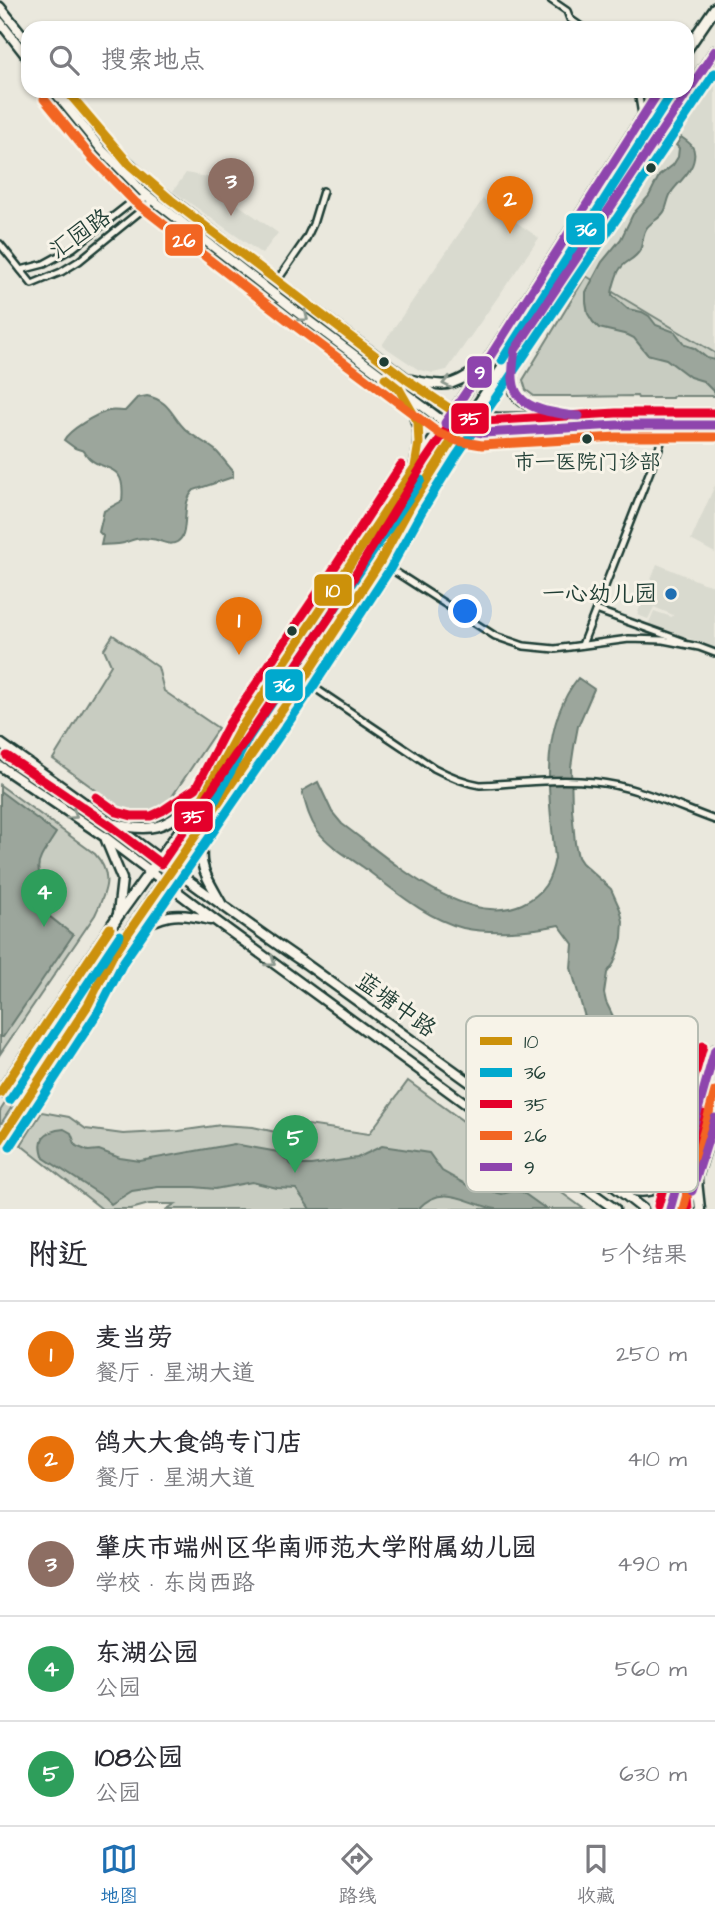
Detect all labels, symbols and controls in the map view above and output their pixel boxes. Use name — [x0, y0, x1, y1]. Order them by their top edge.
search box — [21, 21, 694, 98]
icon: search — [45, 41, 83, 79]
text: 搜索地点 — [101, 42, 205, 78]
pin: 3 — [208, 158, 254, 216]
unlabelled marker — [644, 161, 658, 175]
pin: 2 — [487, 176, 533, 234]
street label: 汇园路 — [43, 201, 117, 267]
line badge: 36 — [565, 212, 606, 246]
text: 36 — [574, 217, 597, 244]
line badge: 26 — [164, 223, 204, 257]
text: 26 — [172, 228, 195, 255]
one-way arrow — [296, 308, 308, 321]
unlabelled marker — [377, 355, 391, 369]
line badge: 9 — [466, 355, 493, 389]
text: 9 — [475, 360, 486, 387]
one-way arrow — [441, 375, 453, 390]
line badge: 35 — [450, 402, 490, 435]
text: 35 — [457, 406, 482, 433]
marker: 市一医院门诊部 — [580, 432, 594, 446]
place label: 市一医院门诊部 — [514, 448, 661, 477]
line badge: 10 — [313, 573, 353, 607]
text: 10 — [326, 578, 340, 605]
place label: 一心幼儿园 — [542, 578, 657, 610]
marker: 一心幼儿园 — [663, 586, 679, 602]
your location — [448, 594, 482, 628]
pin: 1 — [216, 597, 262, 655]
unlabelled marker — [285, 624, 299, 638]
line badge: 36 — [264, 668, 304, 702]
text: 36 — [272, 673, 295, 700]
line badge: 35 — [173, 800, 214, 833]
text: 35 — [180, 804, 205, 831]
one-way arrow — [65, 807, 78, 819]
pin: 4 — [21, 869, 67, 927]
one-way arrow — [263, 953, 276, 966]
street label: 蓝塘中路 — [349, 965, 443, 1045]
legend — [466, 1016, 698, 1192]
text: 10 — [524, 1029, 538, 1056]
text: 36 — [524, 1060, 546, 1087]
text: 35 — [524, 1092, 548, 1119]
pin: 5 — [272, 1115, 318, 1173]
text: 26 — [524, 1123, 547, 1150]
text: 9 — [524, 1155, 535, 1182]
text: 附近 — [28, 1234, 88, 1276]
text: 5个结果 — [602, 1239, 687, 1271]
text: 麦当劳 — [95, 1320, 173, 1356]
text: 1 — [50, 1338, 52, 1370]
text: 250 m — [616, 1338, 687, 1370]
text: 餐厅 · 星湖大道 — [95, 1357, 255, 1389]
text: 鸽大大食鸽专门店 — [95, 1425, 303, 1461]
text: 2 — [44, 1443, 58, 1475]
text: 410 m — [627, 1443, 687, 1475]
text: 餐厅 · 星湖大道 — [95, 1462, 255, 1494]
text: 肇庆市端州区华南师范大学附属幼儿园 — [95, 1530, 537, 1566]
text: 3 — [45, 1548, 57, 1580]
text: 490 m — [617, 1548, 687, 1580]
text: 学校 · 东岗西路 — [95, 1567, 255, 1599]
text: 东湖公园 — [95, 1635, 199, 1671]
text: 4 — [43, 1653, 59, 1685]
text: 560 m — [615, 1653, 687, 1685]
text: 公园 — [95, 1672, 141, 1704]
text: 108公园 — [95, 1740, 184, 1776]
text: 5 — [43, 1758, 59, 1790]
text: 630 m — [619, 1758, 687, 1790]
text: 公园 — [95, 1777, 141, 1809]
tab: 地图 — [100, 1840, 138, 1910]
tab: 路线 — [338, 1840, 377, 1910]
tab: 收藏 — [577, 1840, 615, 1910]

